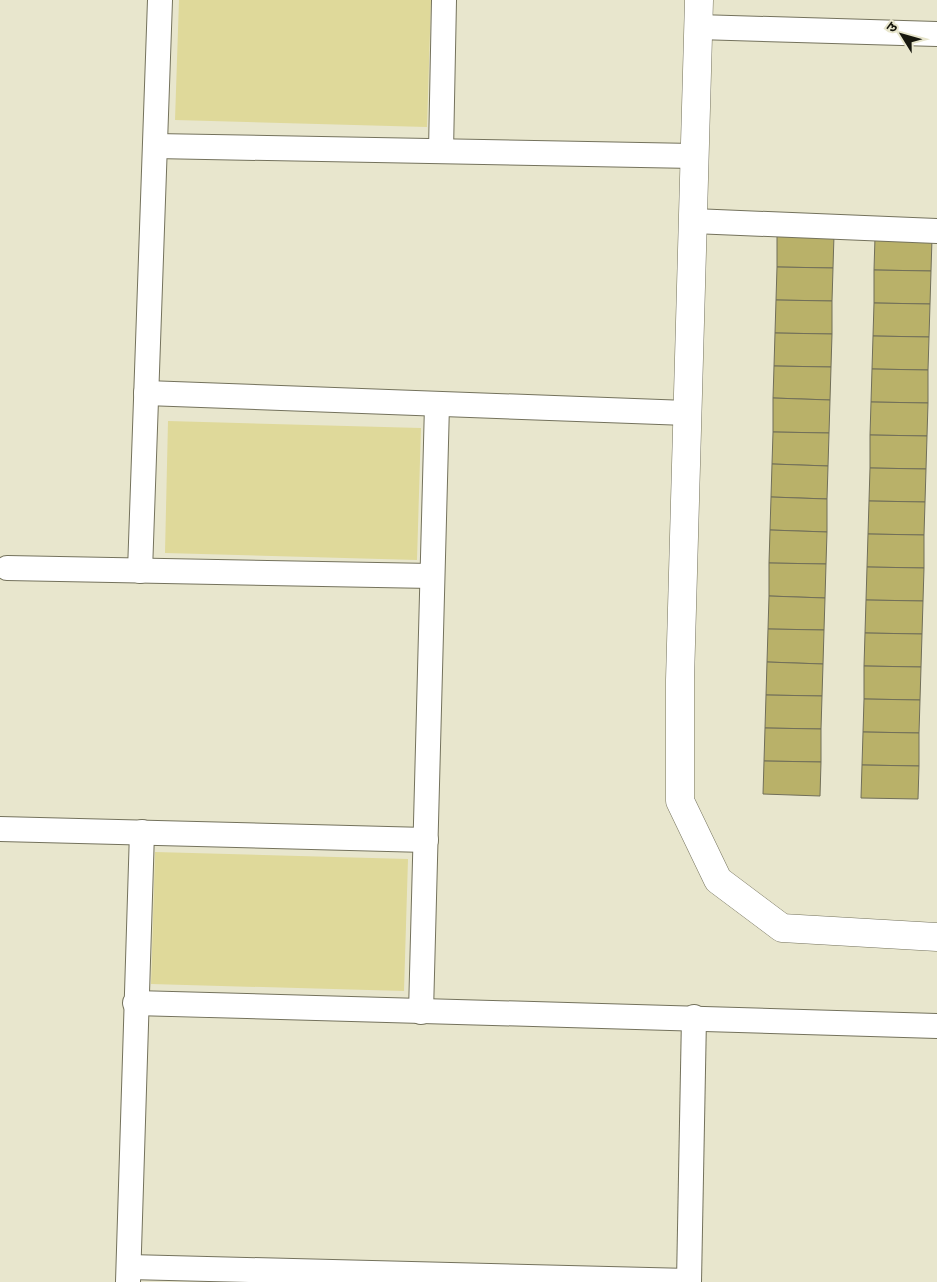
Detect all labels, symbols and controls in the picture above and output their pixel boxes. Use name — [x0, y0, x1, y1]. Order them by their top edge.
north arrow — [877, 10, 927, 60]
text: उ — [883, 18, 901, 35]

